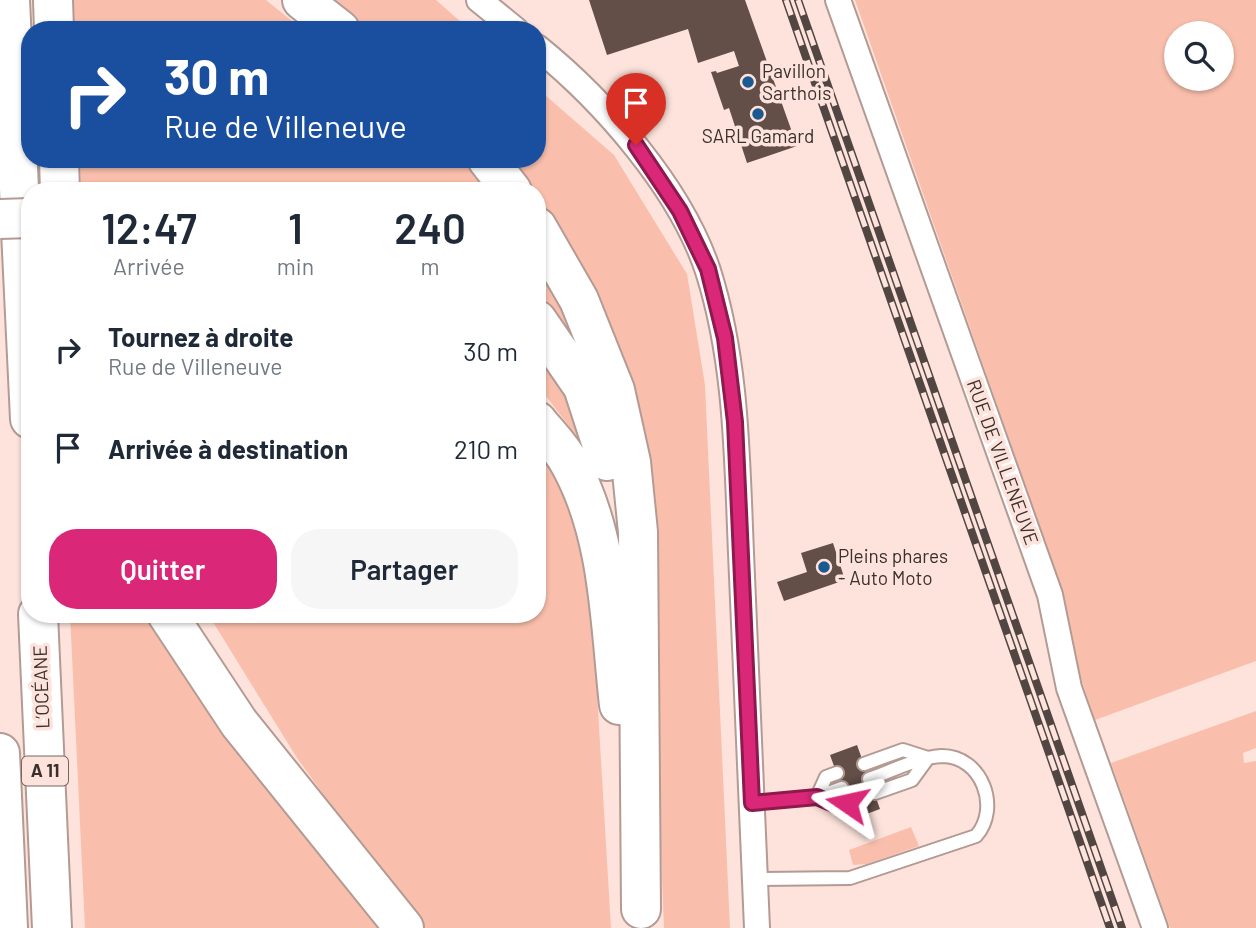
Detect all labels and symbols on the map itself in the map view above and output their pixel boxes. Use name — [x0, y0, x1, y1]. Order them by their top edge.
place label: Pavillon Sarthois — [762, 59, 831, 104]
pin — [606, 73, 666, 145]
marker: Pavillon Sarthois — [740, 74, 756, 90]
marker: SARL Gamard — [750, 106, 766, 122]
place label: SARL Gamard — [702, 124, 814, 147]
street label: RUE DE VILLENEUVE — [963, 376, 1044, 548]
place label: Pleins phares - Auto Moto — [838, 544, 948, 589]
marker: Pleins phares - Auto Moto — [816, 559, 832, 575]
street label: L’OCÉANE — [28, 645, 53, 729]
road number: A 11 — [22, 756, 68, 786]
position arrow — [810, 766, 884, 840]

